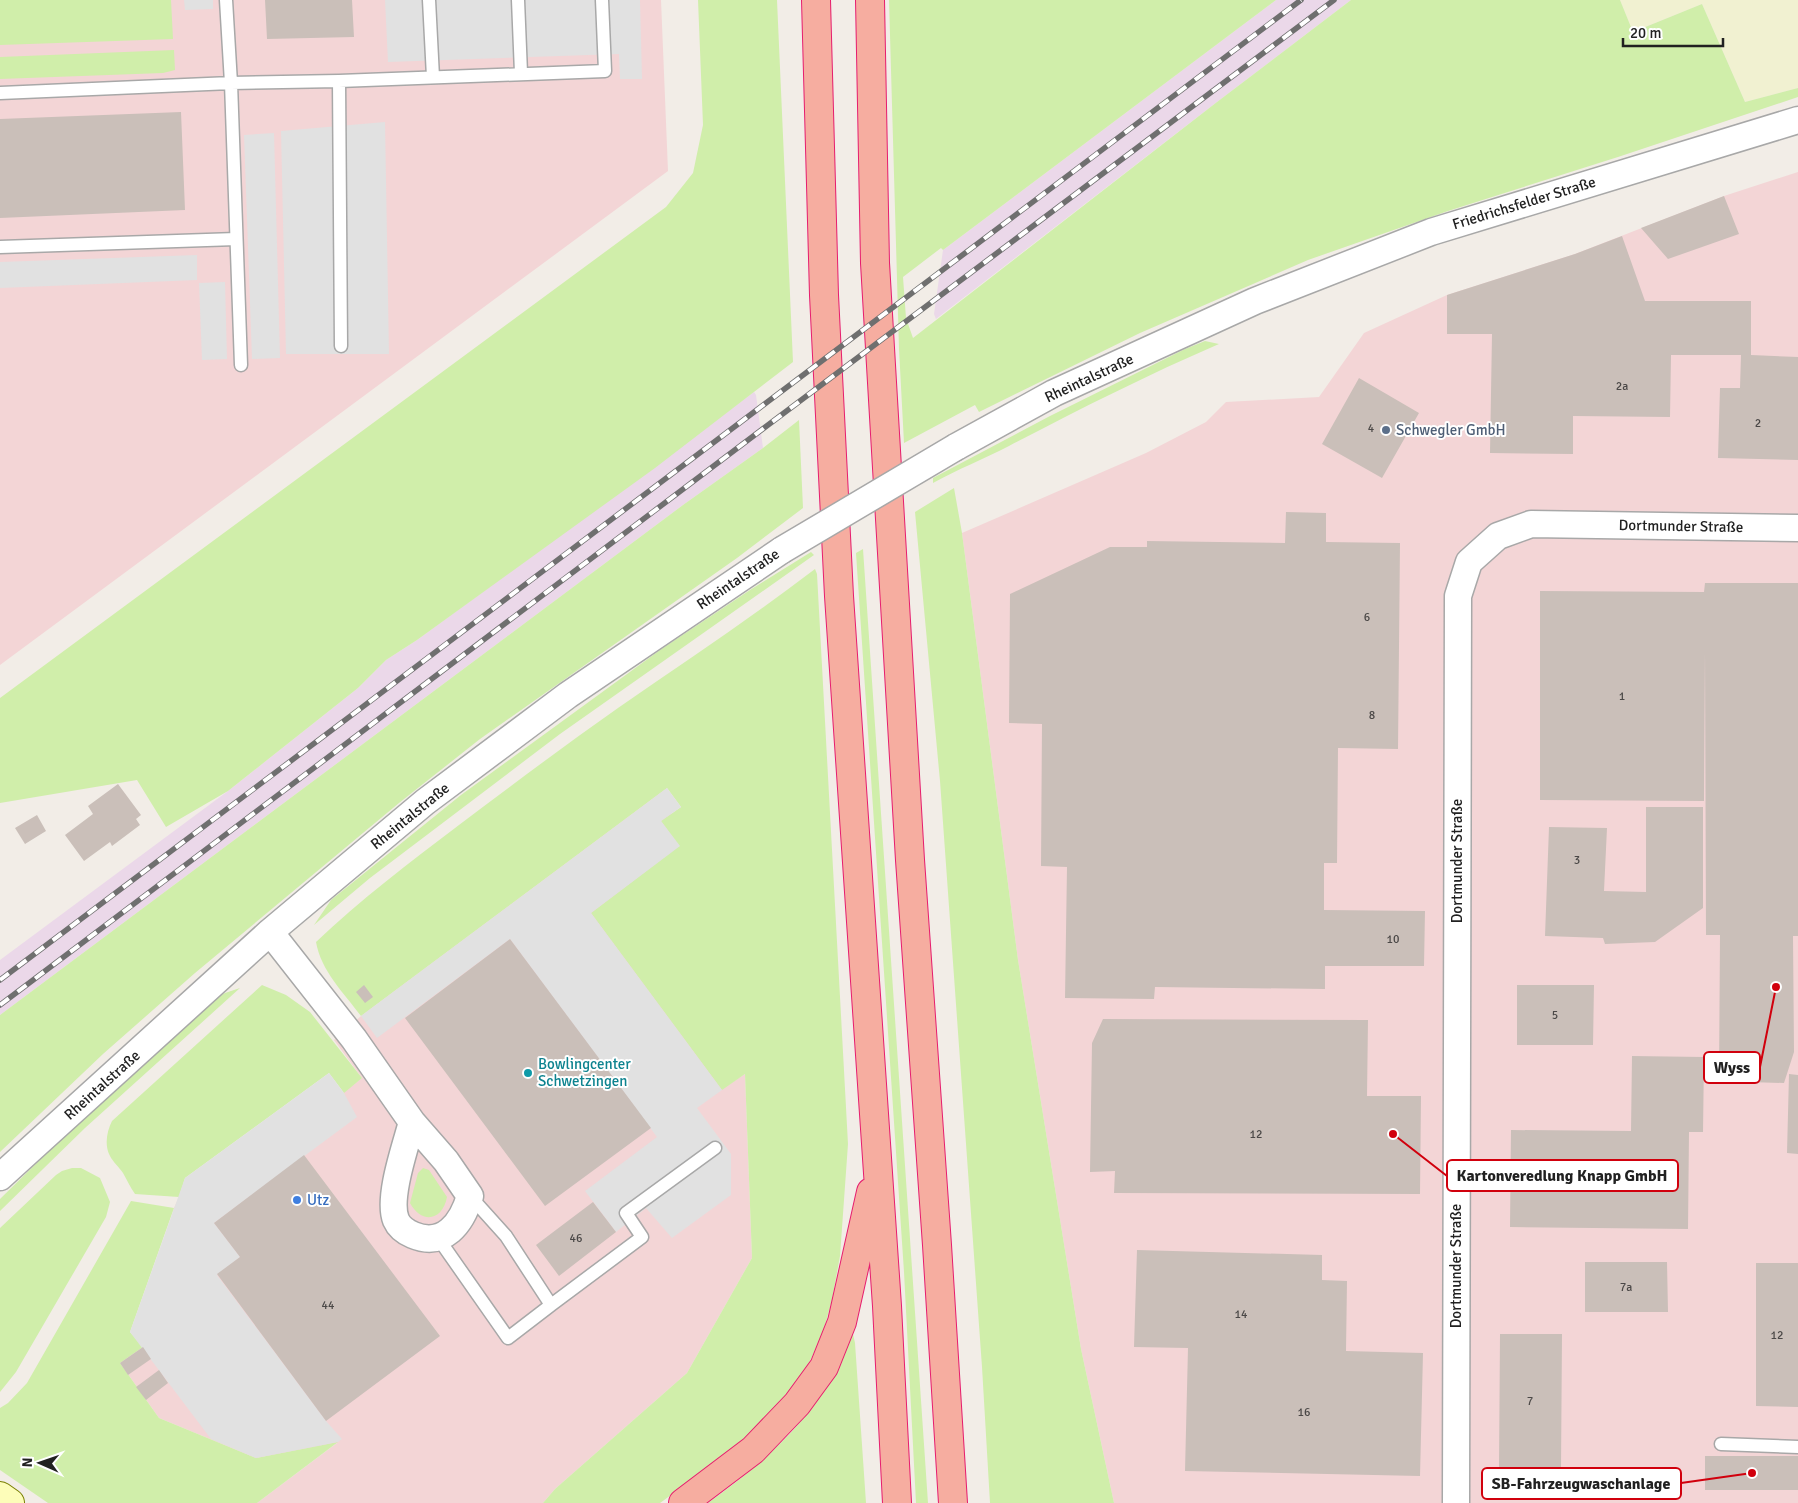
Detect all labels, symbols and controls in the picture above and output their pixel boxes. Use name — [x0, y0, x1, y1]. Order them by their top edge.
scale bar — [1623, 15, 1723, 47]
text: 20 m — [1630, 24, 1661, 42]
street label: Friedrichsfelder Straße — [1450, 173, 1598, 233]
street label: Rheintalstraße — [1042, 350, 1136, 406]
house number: 2a — [1616, 379, 1628, 394]
house number: 2 — [1755, 416, 1761, 431]
house number: 4 — [1368, 421, 1375, 436]
place label: Schwegler GmbH — [1396, 421, 1506, 439]
marker: Schwegler GmbH — [1380, 424, 1392, 436]
street label: Dortmunder Straße — [1618, 516, 1744, 536]
street label: Rheintalstraße — [693, 545, 783, 613]
house number: 6 — [1364, 610, 1370, 625]
house number: 1 — [1619, 689, 1625, 704]
house number: 8 — [1369, 708, 1375, 723]
street label: Rheintalstraße — [367, 779, 453, 853]
street label: Dortmunder Straße — [1448, 799, 1466, 923]
house number: 3 — [1574, 853, 1580, 868]
house number: 10 — [1387, 932, 1399, 947]
house number: 5 — [1552, 1008, 1558, 1023]
street label: Rheintalstraße — [60, 1046, 144, 1124]
callout: Wyss — [1704, 1052, 1760, 1083]
place label: Bowlingcenter Schwetzingen — [538, 1055, 631, 1090]
text: Wyss — [1714, 1058, 1750, 1078]
marker: Bowlingcenter Schwetzingen — [522, 1067, 534, 1079]
house number: 12 — [1250, 1127, 1262, 1142]
callout: Kartonveredlung Knapp GmbH — [1447, 1160, 1678, 1191]
text: Kartonveredlung Knapp GmbH — [1456, 1166, 1668, 1186]
place label: Utz — [307, 1191, 330, 1209]
marker: Utz — [291, 1194, 303, 1206]
street label: Dortmunder Straße — [1447, 1204, 1465, 1328]
house number: 46 — [570, 1231, 582, 1246]
house number: 7a — [1620, 1280, 1632, 1295]
house number: 44 — [322, 1298, 335, 1313]
house number: 14 — [1235, 1307, 1248, 1322]
house number: 12 — [1771, 1328, 1783, 1343]
house number: 7 — [1527, 1394, 1533, 1409]
house number: 16 — [1298, 1405, 1310, 1420]
north arrow — [15, 1438, 65, 1488]
text: N — [19, 1457, 36, 1468]
callout: SB-Fahrzeugwaschanlage — [1482, 1468, 1681, 1499]
text: SB-Fahrzeugwaschanlage — [1492, 1474, 1670, 1494]

